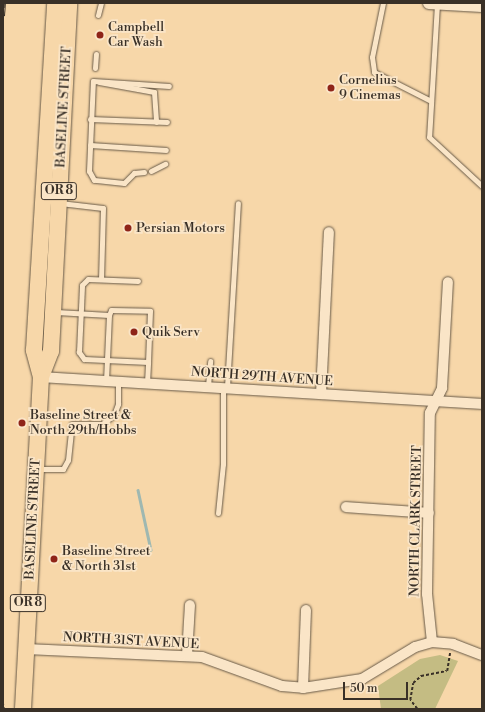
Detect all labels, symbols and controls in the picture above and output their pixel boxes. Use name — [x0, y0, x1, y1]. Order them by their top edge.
place label: Campbell Car Wash — [108, 20, 164, 51]
marker: Campbell Car Wash — [95, 30, 105, 40]
street label: BASELINE STREET — [53, 46, 75, 168]
place label: Cornelius 9 Cinemas — [339, 73, 401, 104]
marker: Cornelius 9 Cinemas — [326, 83, 336, 93]
road number: OR 8 — [40, 181, 78, 201]
place label: Persian Motors — [136, 220, 225, 236]
marker: Persian Motors — [123, 223, 133, 233]
place label: Quik Serv — [142, 324, 200, 340]
marker: Quik Serv — [129, 327, 139, 337]
street label: NORTH 29TH AVENUE — [190, 364, 334, 390]
place label: Baseline Street & North 29th/Hobbs — [30, 408, 136, 439]
marker: Baseline Street & North 29th/Hobbs — [17, 418, 27, 428]
street label: NORTH CLARK STREET — [407, 445, 425, 597]
street label: BASELINE STREET — [22, 458, 44, 580]
place label: Baseline Street & North 31st — [62, 544, 150, 575]
marker: Baseline Street & North 31st — [49, 554, 59, 564]
road number: OR 8 — [9, 593, 47, 613]
street label: NORTH 31ST AVENUE — [62, 630, 200, 652]
scale bar — [345, 674, 410, 700]
text: 50 m — [350, 681, 378, 696]

